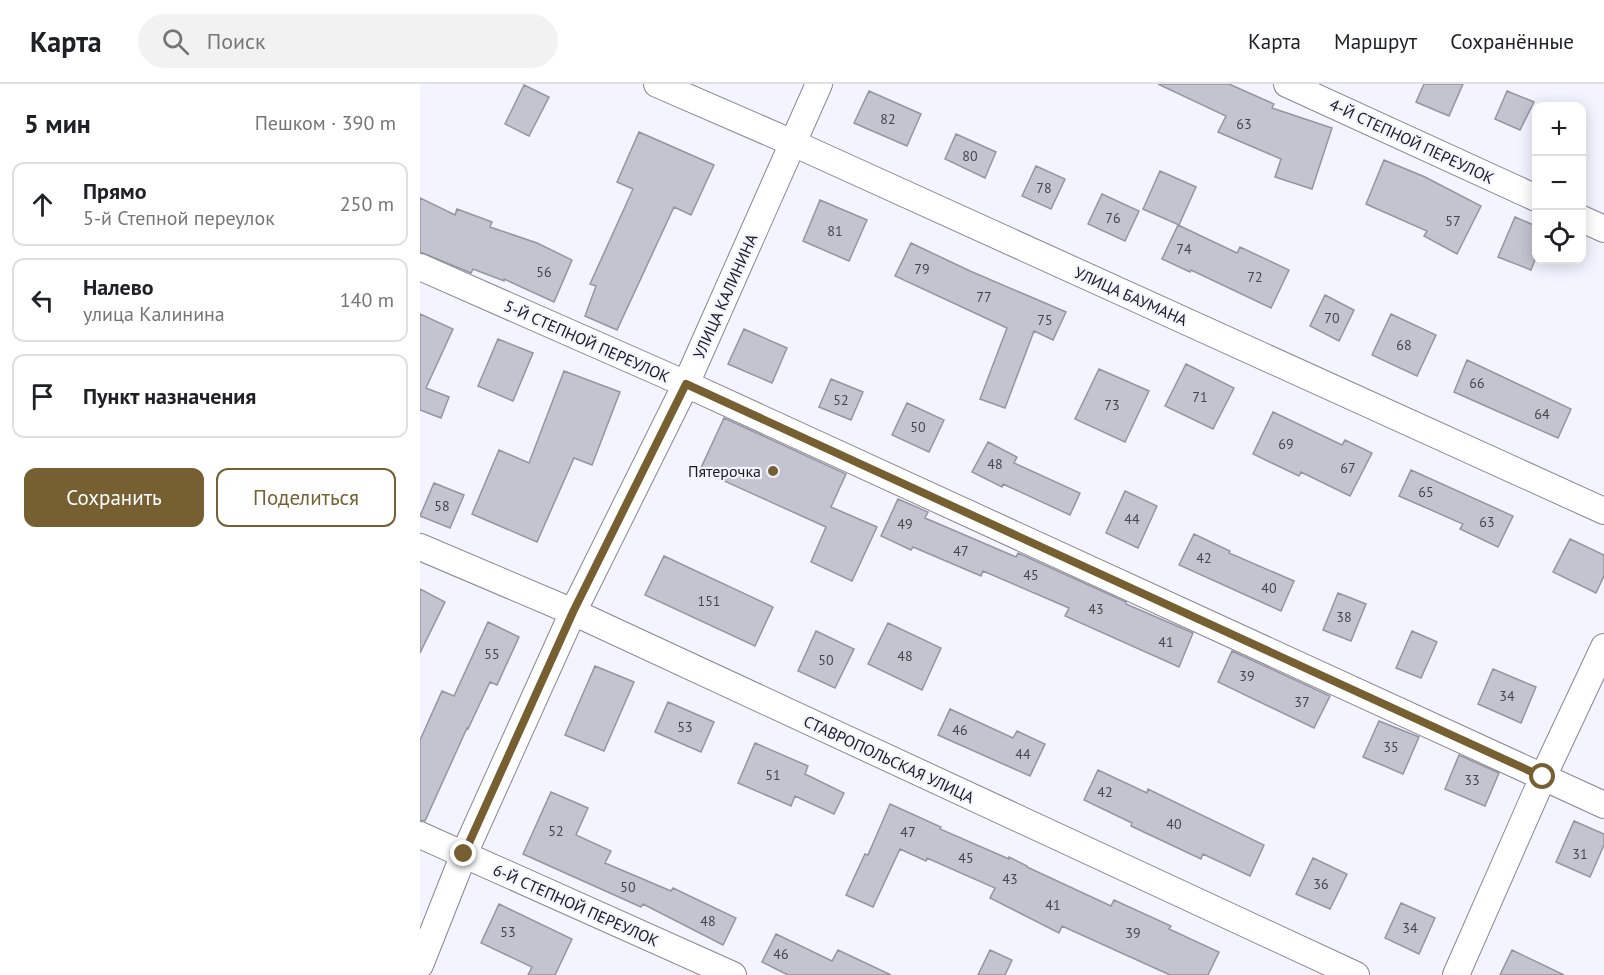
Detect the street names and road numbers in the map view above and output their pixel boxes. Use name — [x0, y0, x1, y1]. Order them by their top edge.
street label: 4-Й СТЕПНОЙ ПЕРЕУЛОК — [1327, 94, 1498, 188]
street label: УЛИЦА КАЛИНИНА — [688, 230, 762, 362]
street label: УЛИЦА БАУМАНА — [1071, 262, 1191, 330]
street label: 5-Й СТЕПНОЙ ПЕРЕУЛОК — [501, 295, 673, 387]
street label: СТАВРОПОЛЬСКАЯ УЛИЦА — [801, 711, 978, 808]
street label: 6-Й СТЕПНОЙ ПЕРЕУЛОК — [490, 859, 662, 951]

